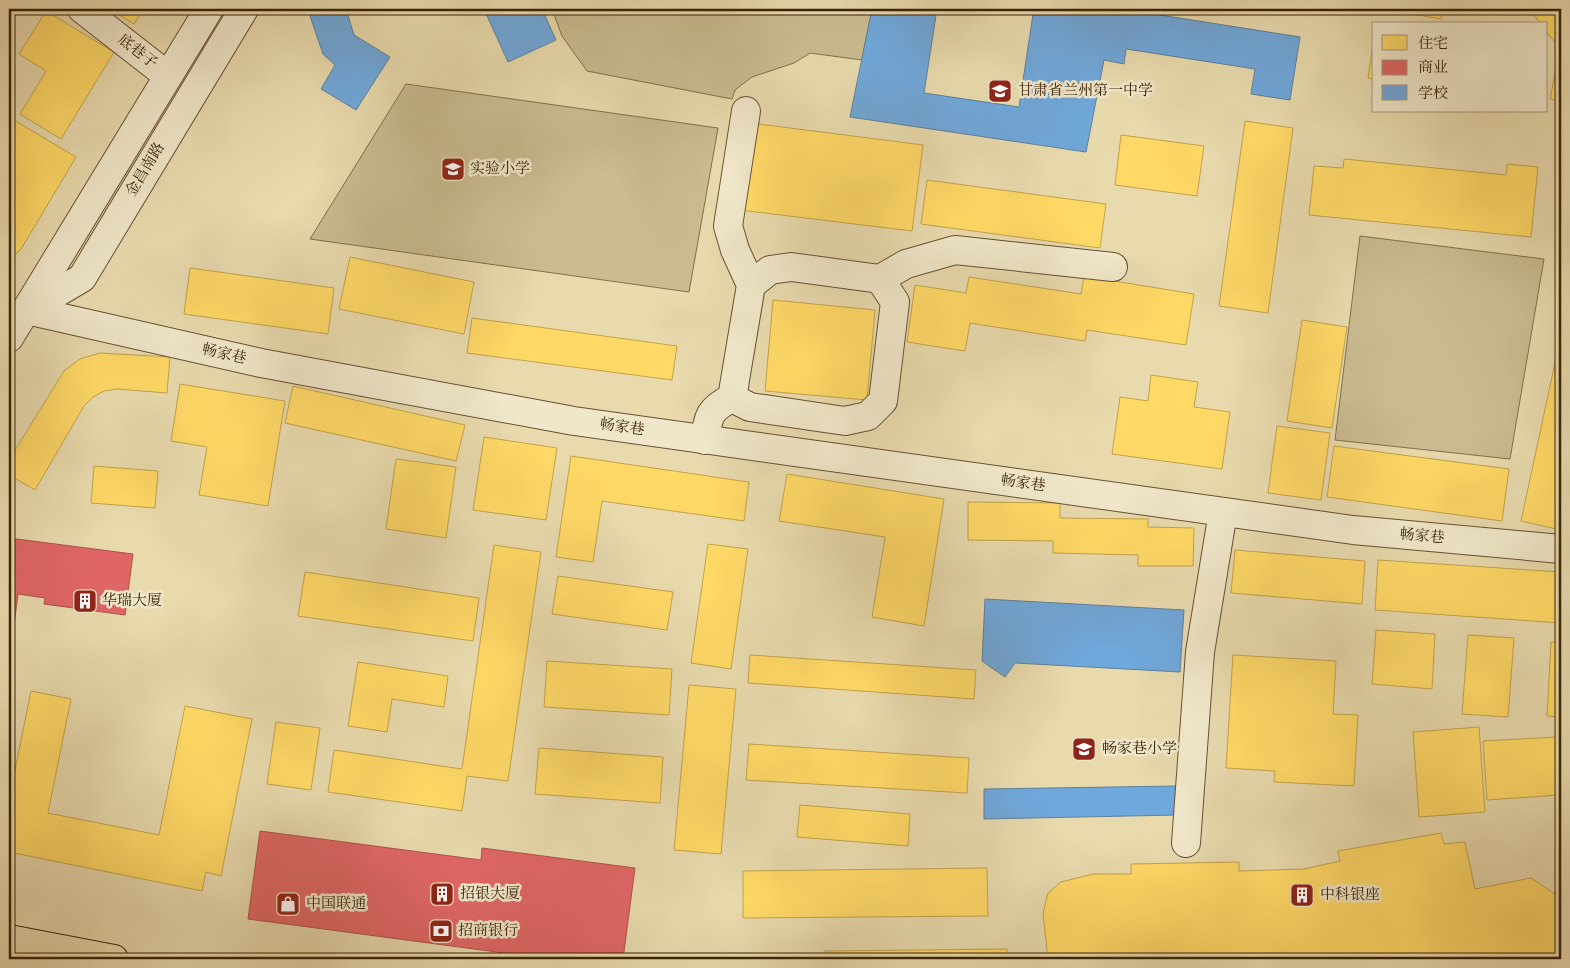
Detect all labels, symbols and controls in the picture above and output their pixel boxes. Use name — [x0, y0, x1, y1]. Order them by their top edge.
legend — [1372, 22, 1548, 112]
street label: 底巷子 — [113, 30, 161, 74]
text: 住宅 — [1418, 34, 1448, 55]
text: 商业 — [1418, 58, 1448, 79]
school or university icon: 甘肃省兰州第一中学 — [987, 78, 1013, 104]
place label: 甘肃省兰州第一中学 — [1018, 81, 1153, 102]
text: 学校 — [1418, 84, 1448, 105]
street label: 金昌南路 — [122, 139, 170, 201]
school or university icon: 实验小学 — [440, 156, 466, 182]
place label: 实验小学 — [470, 159, 530, 180]
street label: 畅家巷 — [200, 340, 248, 370]
street label: 畅家巷 — [598, 414, 646, 442]
street label: 畅家巷 — [999, 470, 1047, 498]
street label: 畅家巷 — [1399, 525, 1445, 549]
building icon: 华瑞大厦 — [72, 588, 98, 614]
place label: 华瑞大厦 — [102, 591, 162, 612]
school or university icon: 畅家巷小学 — [1071, 736, 1097, 762]
place label: 畅家巷小学 — [1102, 739, 1177, 760]
building icon: 招银大厦 — [429, 881, 455, 907]
building icon: 中科银座 — [1289, 882, 1315, 908]
place label: 招银大厦 — [460, 884, 520, 905]
place label: 中科银座 — [1320, 885, 1380, 906]
shop icon: 中国联通 — [275, 891, 301, 917]
place label: 中国联通 — [306, 894, 366, 915]
bank icon: 招商银行 — [428, 918, 454, 944]
place label: 招商银行 — [458, 921, 518, 942]

